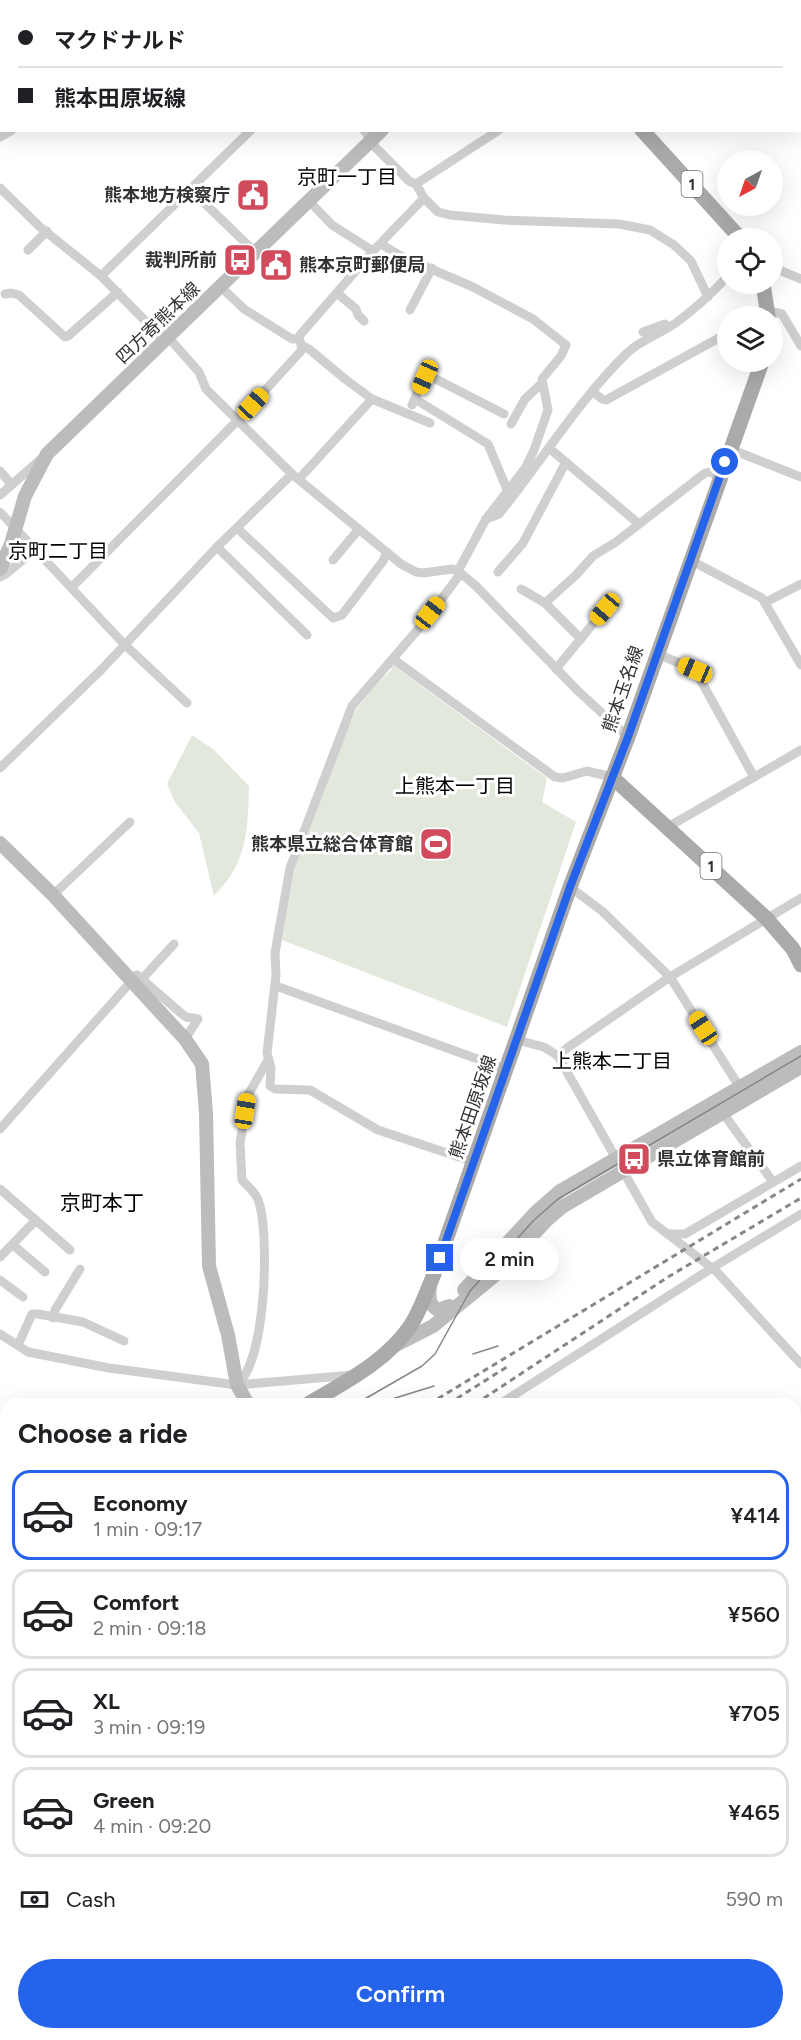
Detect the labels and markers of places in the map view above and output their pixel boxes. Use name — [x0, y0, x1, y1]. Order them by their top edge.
public building icon: 熊本地方検察庁 — [235, 177, 271, 213]
place label: 熊本地方検察庁 — [104, 184, 230, 206]
bus stop icon: 裁判所前 — [222, 242, 258, 278]
public building icon: 熊本京町郵便局 — [258, 247, 294, 283]
place label: 裁判所前 — [145, 249, 217, 271]
place label: 熊本京町郵便局 — [299, 254, 425, 276]
sports icon: 熊本県立総合体育館 — [418, 826, 454, 862]
place label: 熊本県立総合体育館 — [251, 833, 413, 855]
bus stop icon: 県立体育館前 — [616, 1141, 652, 1177]
place label: 県立体育館前 — [657, 1148, 765, 1170]

